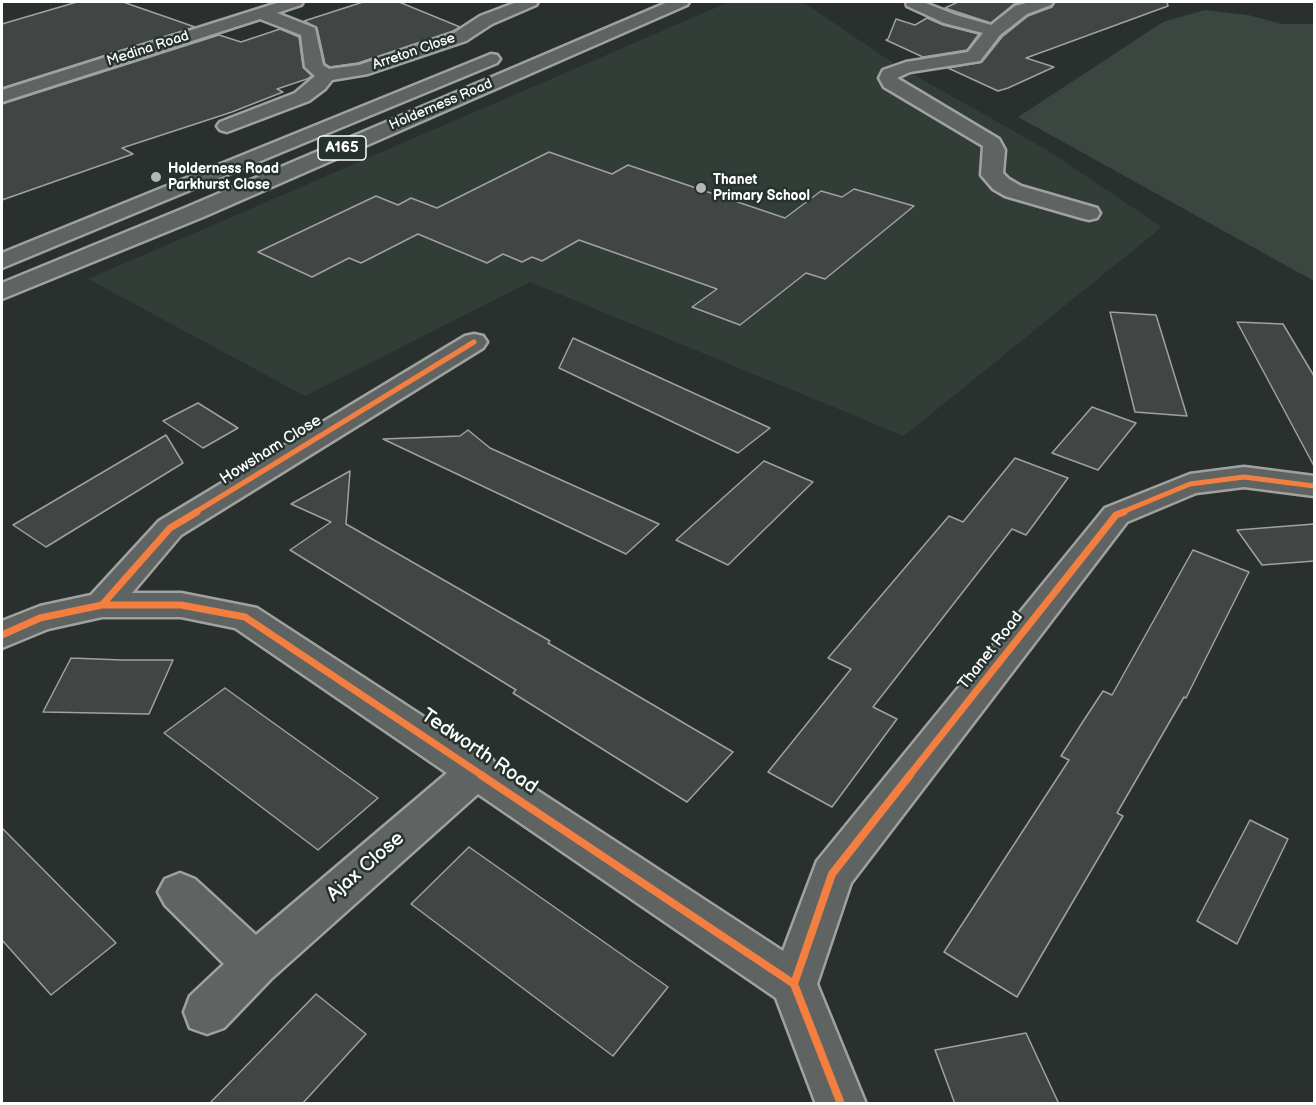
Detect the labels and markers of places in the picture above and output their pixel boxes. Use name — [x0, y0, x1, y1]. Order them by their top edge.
place label: Holderness Road Parkhurst Close — [168, 161, 279, 194]
marker: Holderness Road Parkhurst Close — [149, 170, 163, 184]
place label: Thanet Primary School — [713, 172, 810, 204]
marker: Thanet Primary School — [694, 181, 708, 195]

